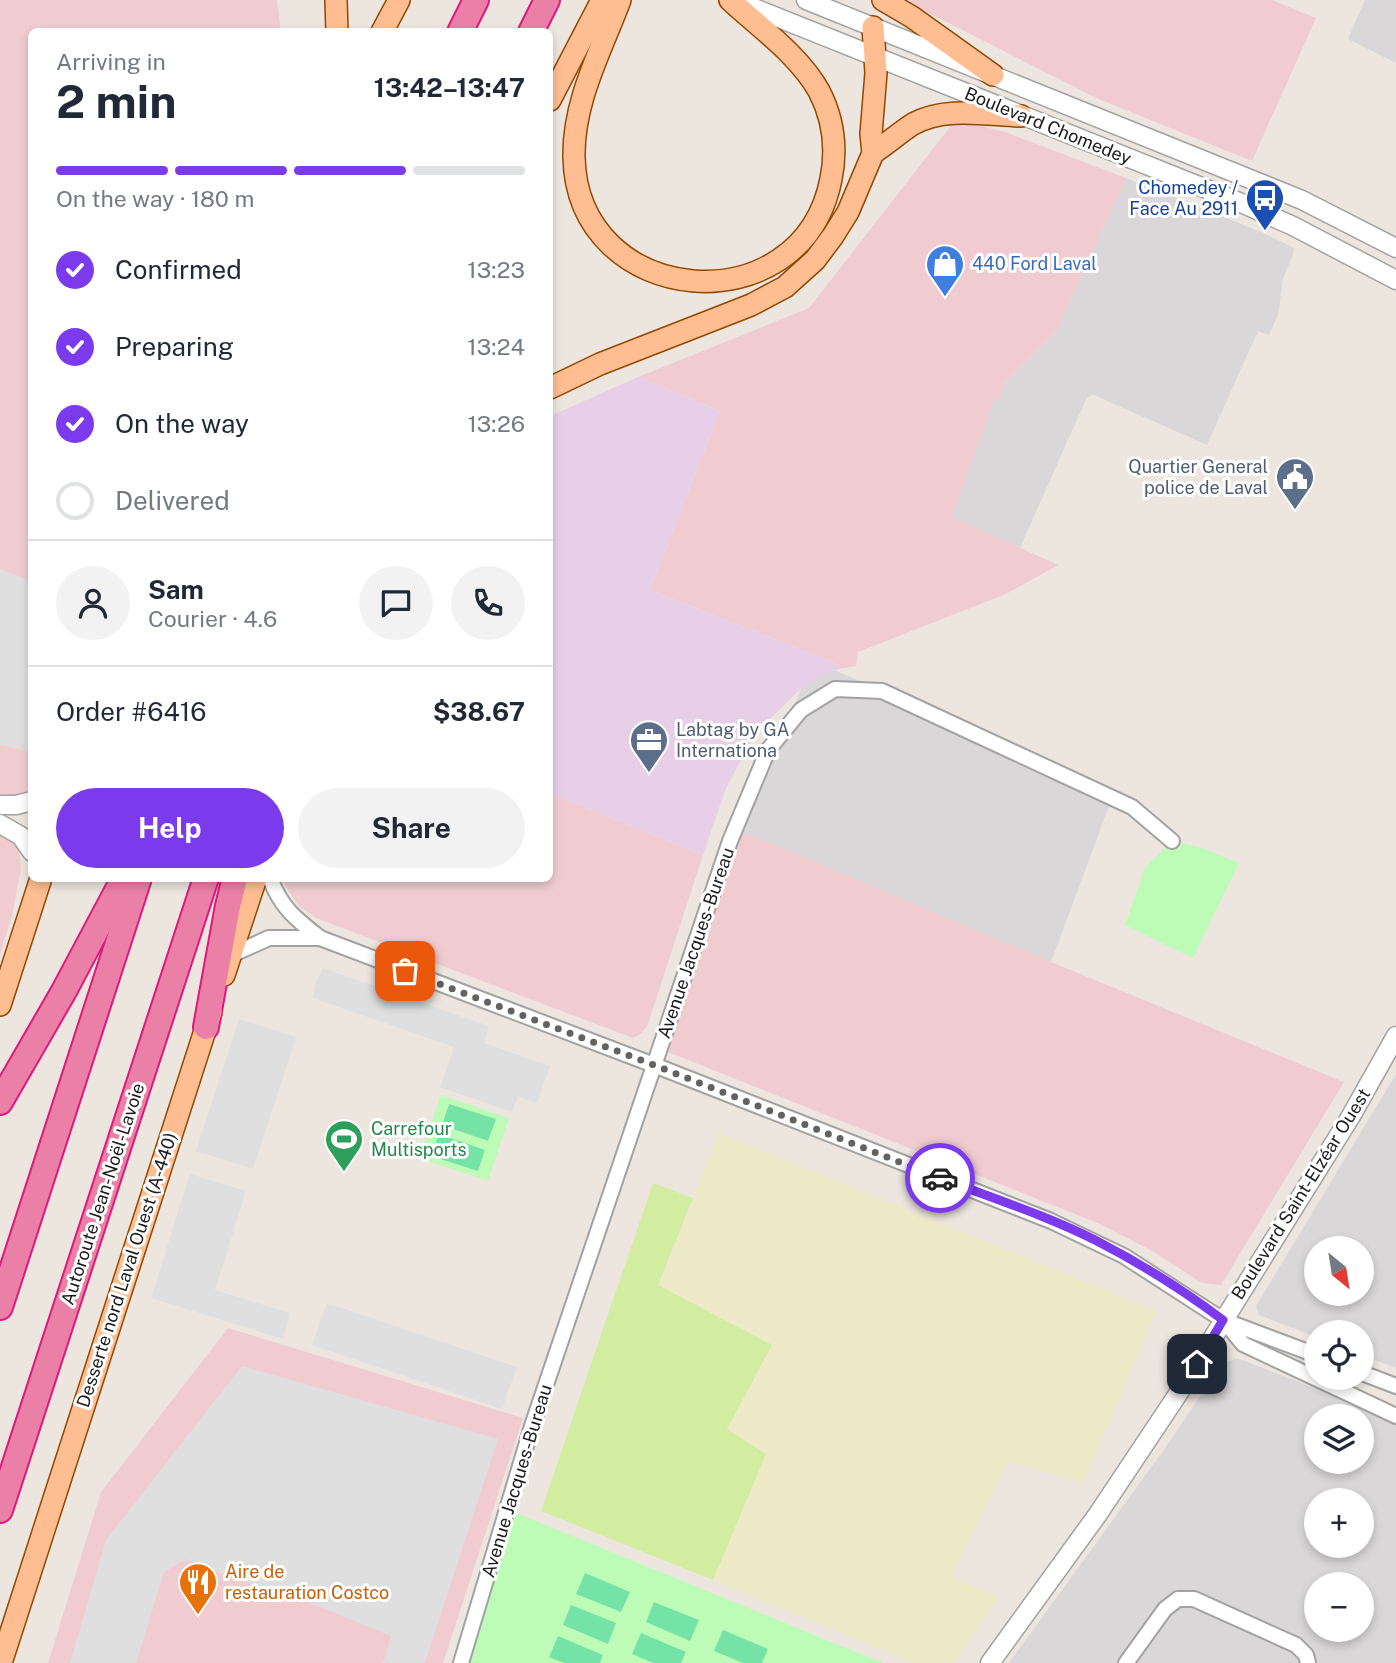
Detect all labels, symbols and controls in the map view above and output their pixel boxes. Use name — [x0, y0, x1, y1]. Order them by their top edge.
text: Arriving in — [56, 48, 166, 75]
text: 13:42–13:47 — [374, 72, 525, 103]
text: 2 min — [56, 74, 176, 128]
street label: Boulevard Chomedey — [962, 82, 1135, 169]
place label: Chomedey / Face Au 2911 — [1129, 177, 1239, 219]
bus stop icon: Chomedey / Face Au 2911 — [1244, 177, 1286, 232]
text: On the way · 180 m — [56, 185, 254, 212]
shop icon: 440 Ford Laval — [924, 243, 966, 298]
icon: check — [56, 251, 94, 289]
place label: 440 Ford Laval — [972, 253, 1097, 274]
text: Confirmed — [115, 254, 242, 285]
text: 13:23 — [467, 256, 525, 283]
icon: check — [56, 328, 94, 366]
text: Preparing — [115, 331, 234, 362]
text: 13:24 — [467, 333, 525, 360]
icon: check — [56, 405, 94, 443]
text: On the way — [115, 408, 249, 439]
text: 13:26 — [467, 410, 525, 437]
place label: Quartier General police de Laval — [1128, 456, 1268, 498]
public building icon: Quartier General police de Laval — [1274, 456, 1316, 511]
text: Delivered — [115, 485, 230, 516]
button: person — [56, 566, 130, 640]
button: chat — [359, 566, 433, 640]
button: phone — [451, 566, 525, 640]
text: Sam — [148, 574, 204, 605]
text: Courier · 4.6 — [148, 605, 277, 632]
text: Order #6416 — [56, 696, 207, 727]
text: $38.67 — [433, 696, 525, 727]
office icon: Labtag by GA Internationa — [628, 719, 670, 774]
place label: Labtag by GA Internationa — [676, 719, 790, 761]
button: Help — [56, 788, 284, 868]
button: Share — [298, 788, 525, 868]
street label: Avenue Jacques-Bureau — [653, 845, 738, 1041]
pin — [375, 941, 435, 1001]
icon: bag — [386, 952, 424, 990]
street label: Autoroute Jean-Noël-Lavoie — [57, 1080, 148, 1307]
street label: Boulevard Saint-Elzéar Ouest — [1227, 1084, 1374, 1303]
sports icon: Carrefour Multisports — [323, 1118, 365, 1173]
place label: Carrefour Multisports — [371, 1118, 467, 1160]
street label: Desserte nord Laval Ouest (A-440) — [72, 1130, 181, 1410]
courier — [905, 1143, 975, 1213]
icon: car — [921, 1159, 959, 1197]
north arrow — [1304, 1236, 1374, 1306]
map controls — [1304, 1236, 1374, 1642]
button: locate — [1304, 1320, 1374, 1390]
pin — [1167, 1334, 1227, 1394]
icon: home — [1178, 1345, 1216, 1383]
street label: Avenue Jacques-Bureau — [477, 1382, 556, 1580]
button: layers — [1304, 1404, 1374, 1474]
button: + — [1304, 1488, 1374, 1558]
restaurant icon: Aire de restauration Costco — [177, 1561, 219, 1616]
place label: Aire de restauration Costco — [225, 1561, 389, 1603]
button: − — [1304, 1572, 1374, 1642]

